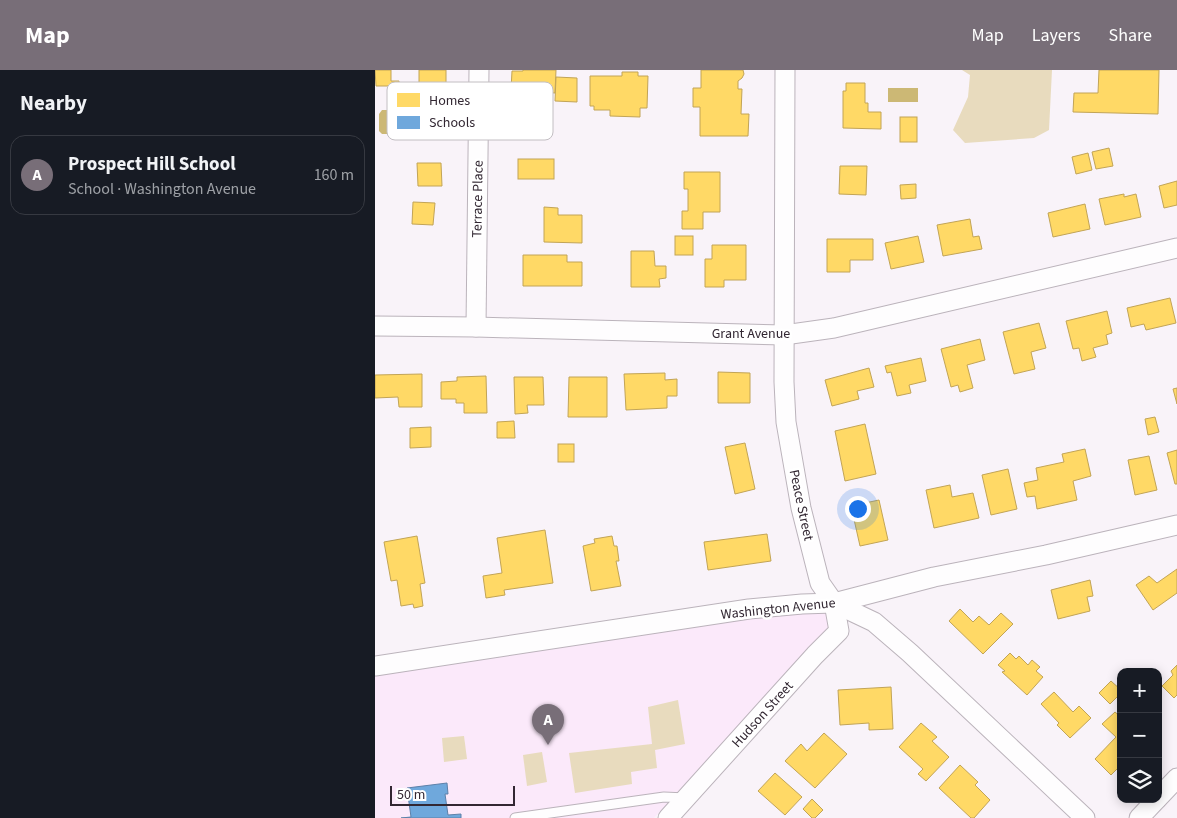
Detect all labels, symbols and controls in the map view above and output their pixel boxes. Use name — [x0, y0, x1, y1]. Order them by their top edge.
text: Map — [25, 18, 70, 53]
text: Map — [972, 23, 1004, 48]
text: Layers — [1032, 23, 1081, 48]
text: Share — [1109, 23, 1152, 48]
legend — [387, 82, 553, 140]
text: Nearby — [20, 88, 87, 118]
text: Homes — [429, 91, 470, 111]
text: Schools — [429, 113, 475, 133]
text: Prospect Hill School — [68, 151, 236, 178]
street label: Terrace Place — [467, 160, 489, 238]
text: A — [32, 164, 42, 186]
text: 160 m — [314, 164, 354, 186]
text: School · Washington Avenue — [68, 178, 256, 200]
street label: Grant Avenue — [712, 324, 790, 344]
street label: Peace Street — [784, 468, 818, 543]
your location — [845, 496, 871, 522]
street label: Washington Avenue — [720, 593, 836, 625]
map controls — [1117, 668, 1162, 803]
button: + — [1117, 668, 1162, 713]
street label: Hudson Street — [727, 677, 798, 752]
pin: A — [532, 704, 564, 745]
button: − — [1117, 713, 1162, 758]
button: layers — [1117, 758, 1162, 803]
scale bar — [390, 783, 515, 806]
text: 50 m — [397, 785, 425, 805]

